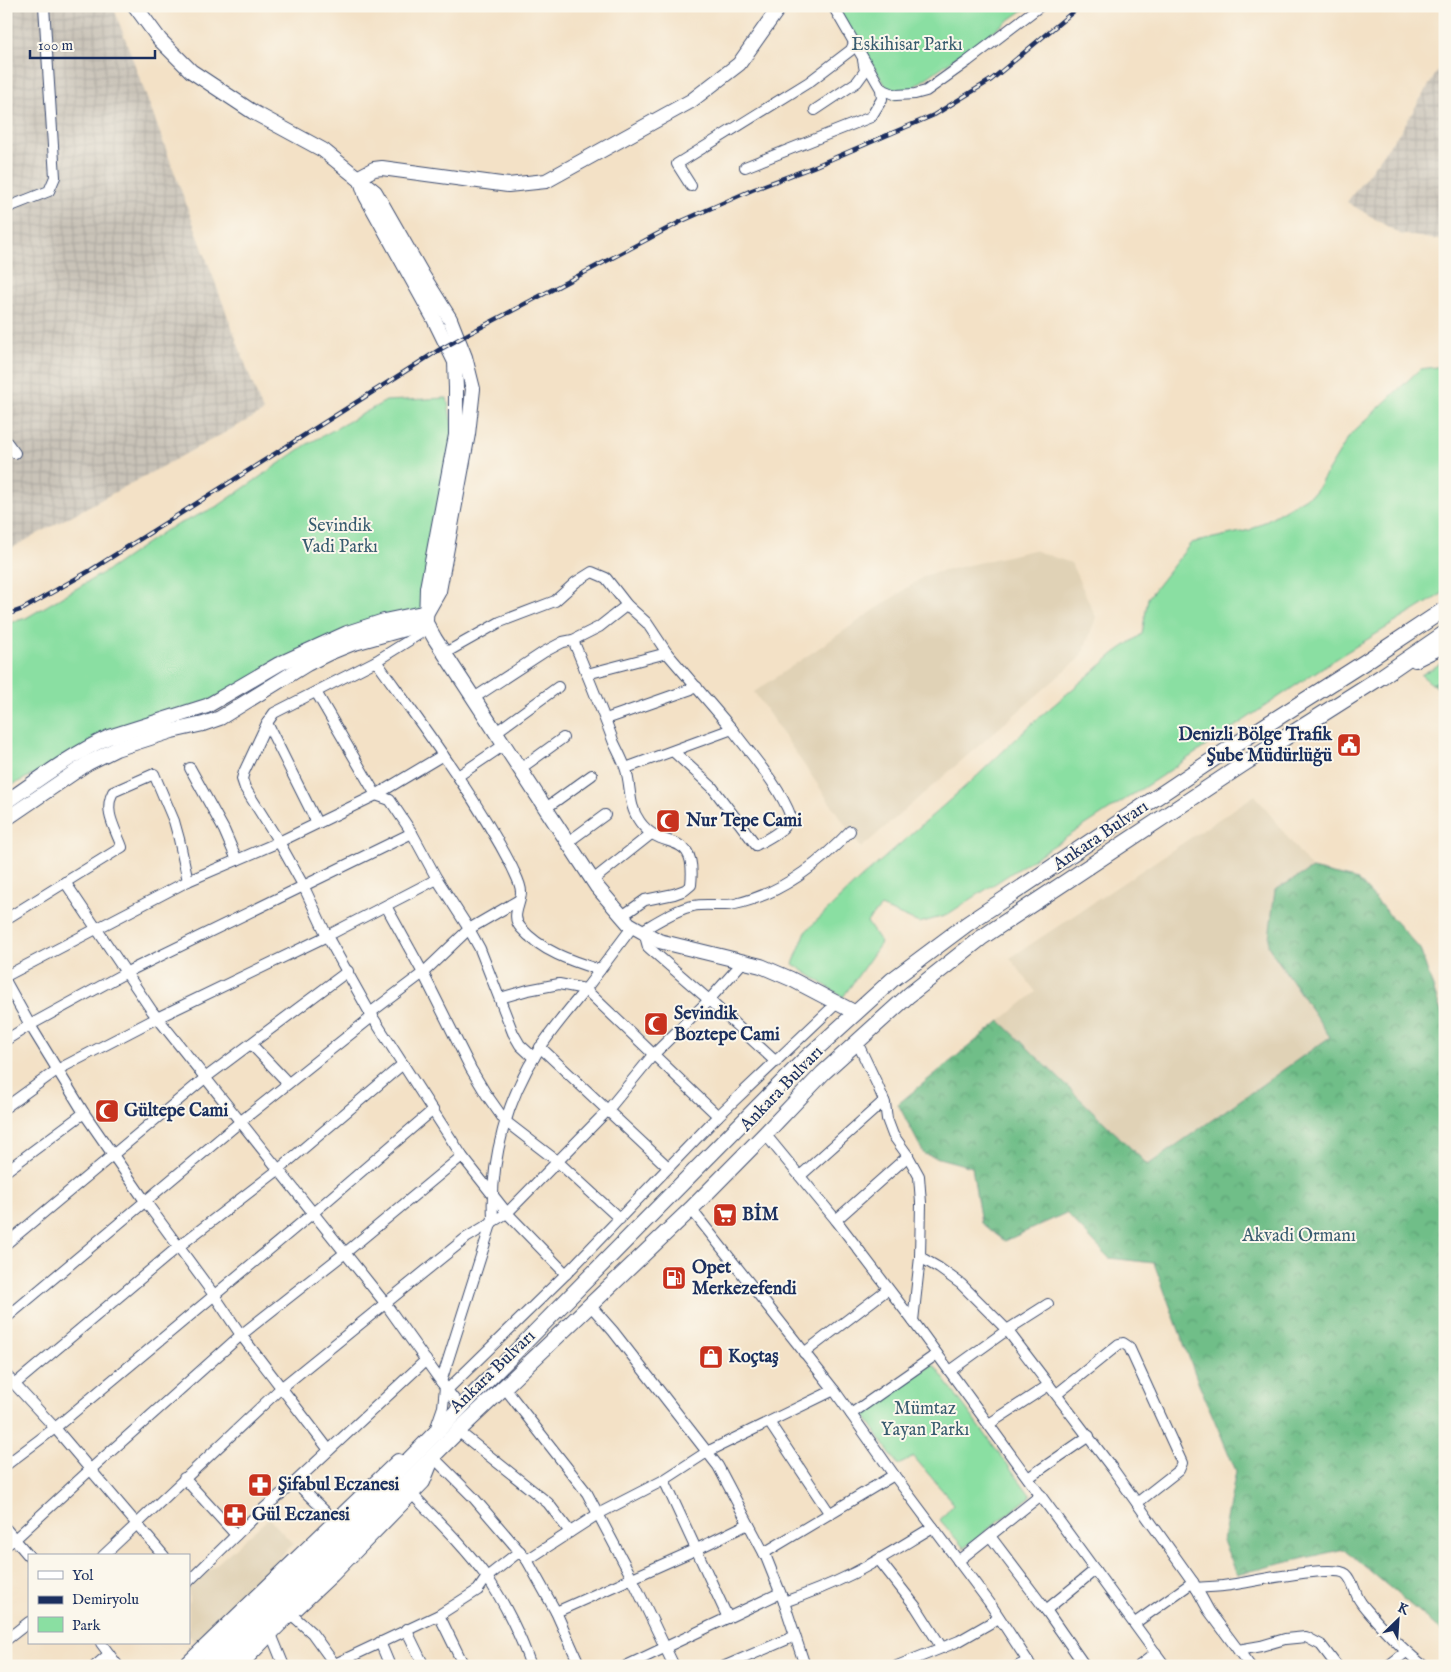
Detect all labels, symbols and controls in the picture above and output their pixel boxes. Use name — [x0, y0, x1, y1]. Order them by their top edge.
scale bar — [30, 28, 155, 60]
park label: Eskihisar Parkı — [851, 34, 963, 57]
text: 100 m — [38, 36, 74, 55]
park label: Sevindik Vadi Parkı — [301, 515, 378, 559]
place label: Denizli Bölge Trafik Şube Müdürlüğü — [1178, 724, 1333, 768]
public building icon: Denizli Bölge Trafik Şube Müdürlüğü — [1336, 732, 1362, 758]
street label: Ankara Bulvarı — [1048, 795, 1153, 877]
mosque icon: Nur Tepe Cami — [655, 808, 681, 834]
place label: Nur Tepe Cami — [685, 810, 802, 833]
place label: Sevindik Boztepe Cami — [674, 1003, 780, 1047]
mosque icon: Sevindik Boztepe Cami — [643, 1011, 669, 1037]
street label: Ankara Bulvarı — [735, 1041, 829, 1137]
mosque icon: Gültepe Cami — [94, 1098, 120, 1124]
place label: Gültepe Cami — [124, 1100, 229, 1123]
supermarket icon: BİM — [712, 1202, 738, 1228]
place label: BİM — [742, 1202, 779, 1227]
park label: Akvadi Ormanı — [1241, 1225, 1356, 1248]
place label: Opet Merkezefendi — [692, 1257, 797, 1301]
fuel station icon: Opet Merkezefendi — [661, 1265, 687, 1291]
street label: Ankara Bulvarı — [445, 1325, 541, 1419]
shop icon: Koçtaş — [698, 1344, 724, 1370]
place label: Koçtaş — [728, 1346, 779, 1369]
park label: Mümtaz Yayan Parkı — [881, 1398, 969, 1442]
pharmacy icon: Şifabul Eczanesi — [247, 1472, 273, 1498]
place label: Şifabul Eczanesi — [278, 1474, 400, 1497]
pharmacy icon: Gül Eczanesi — [222, 1502, 248, 1528]
place label: Gül Eczanesi — [252, 1504, 350, 1527]
legend — [28, 1554, 190, 1644]
text: Yol — [72, 1566, 94, 1585]
text: Demiryolu — [72, 1590, 139, 1609]
north arrow — [1374, 1594, 1424, 1644]
text: K — [1395, 1599, 1412, 1620]
text: Park — [72, 1616, 102, 1635]

